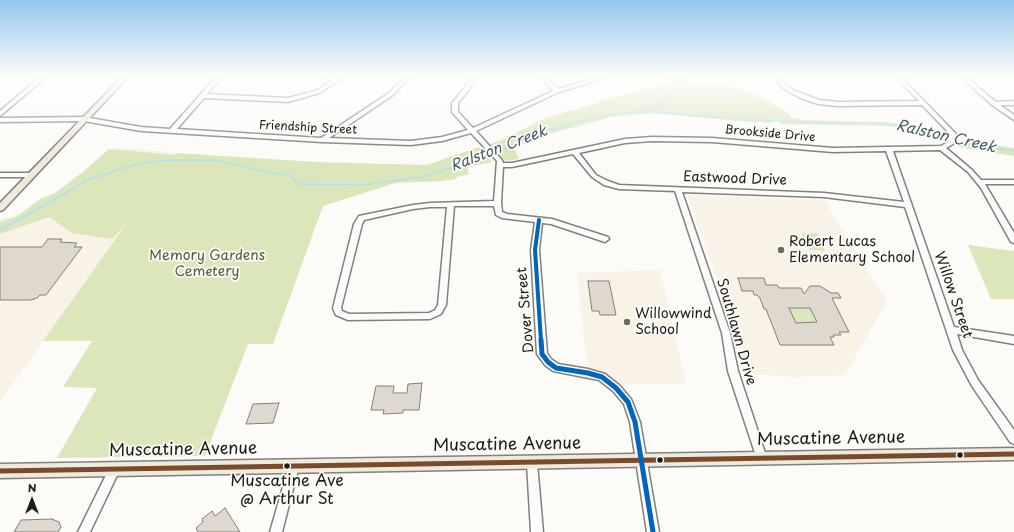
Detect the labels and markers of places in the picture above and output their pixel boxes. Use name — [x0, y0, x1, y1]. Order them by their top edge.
place label: Robert Lucas Elementary School — [789, 234, 915, 266]
marker: Robert Lucas Elementary School — [776, 245, 786, 255]
place label: Willowwind School — [635, 306, 712, 338]
marker: Willowwind School — [622, 317, 632, 327]
unlabelled marker — [955, 450, 965, 460]
unlabelled marker — [655, 455, 665, 465]
marker: Muscatine Ave @ Arthur St — [282, 461, 292, 471]
place label: Muscatine Ave @ Arthur St — [230, 472, 344, 510]

